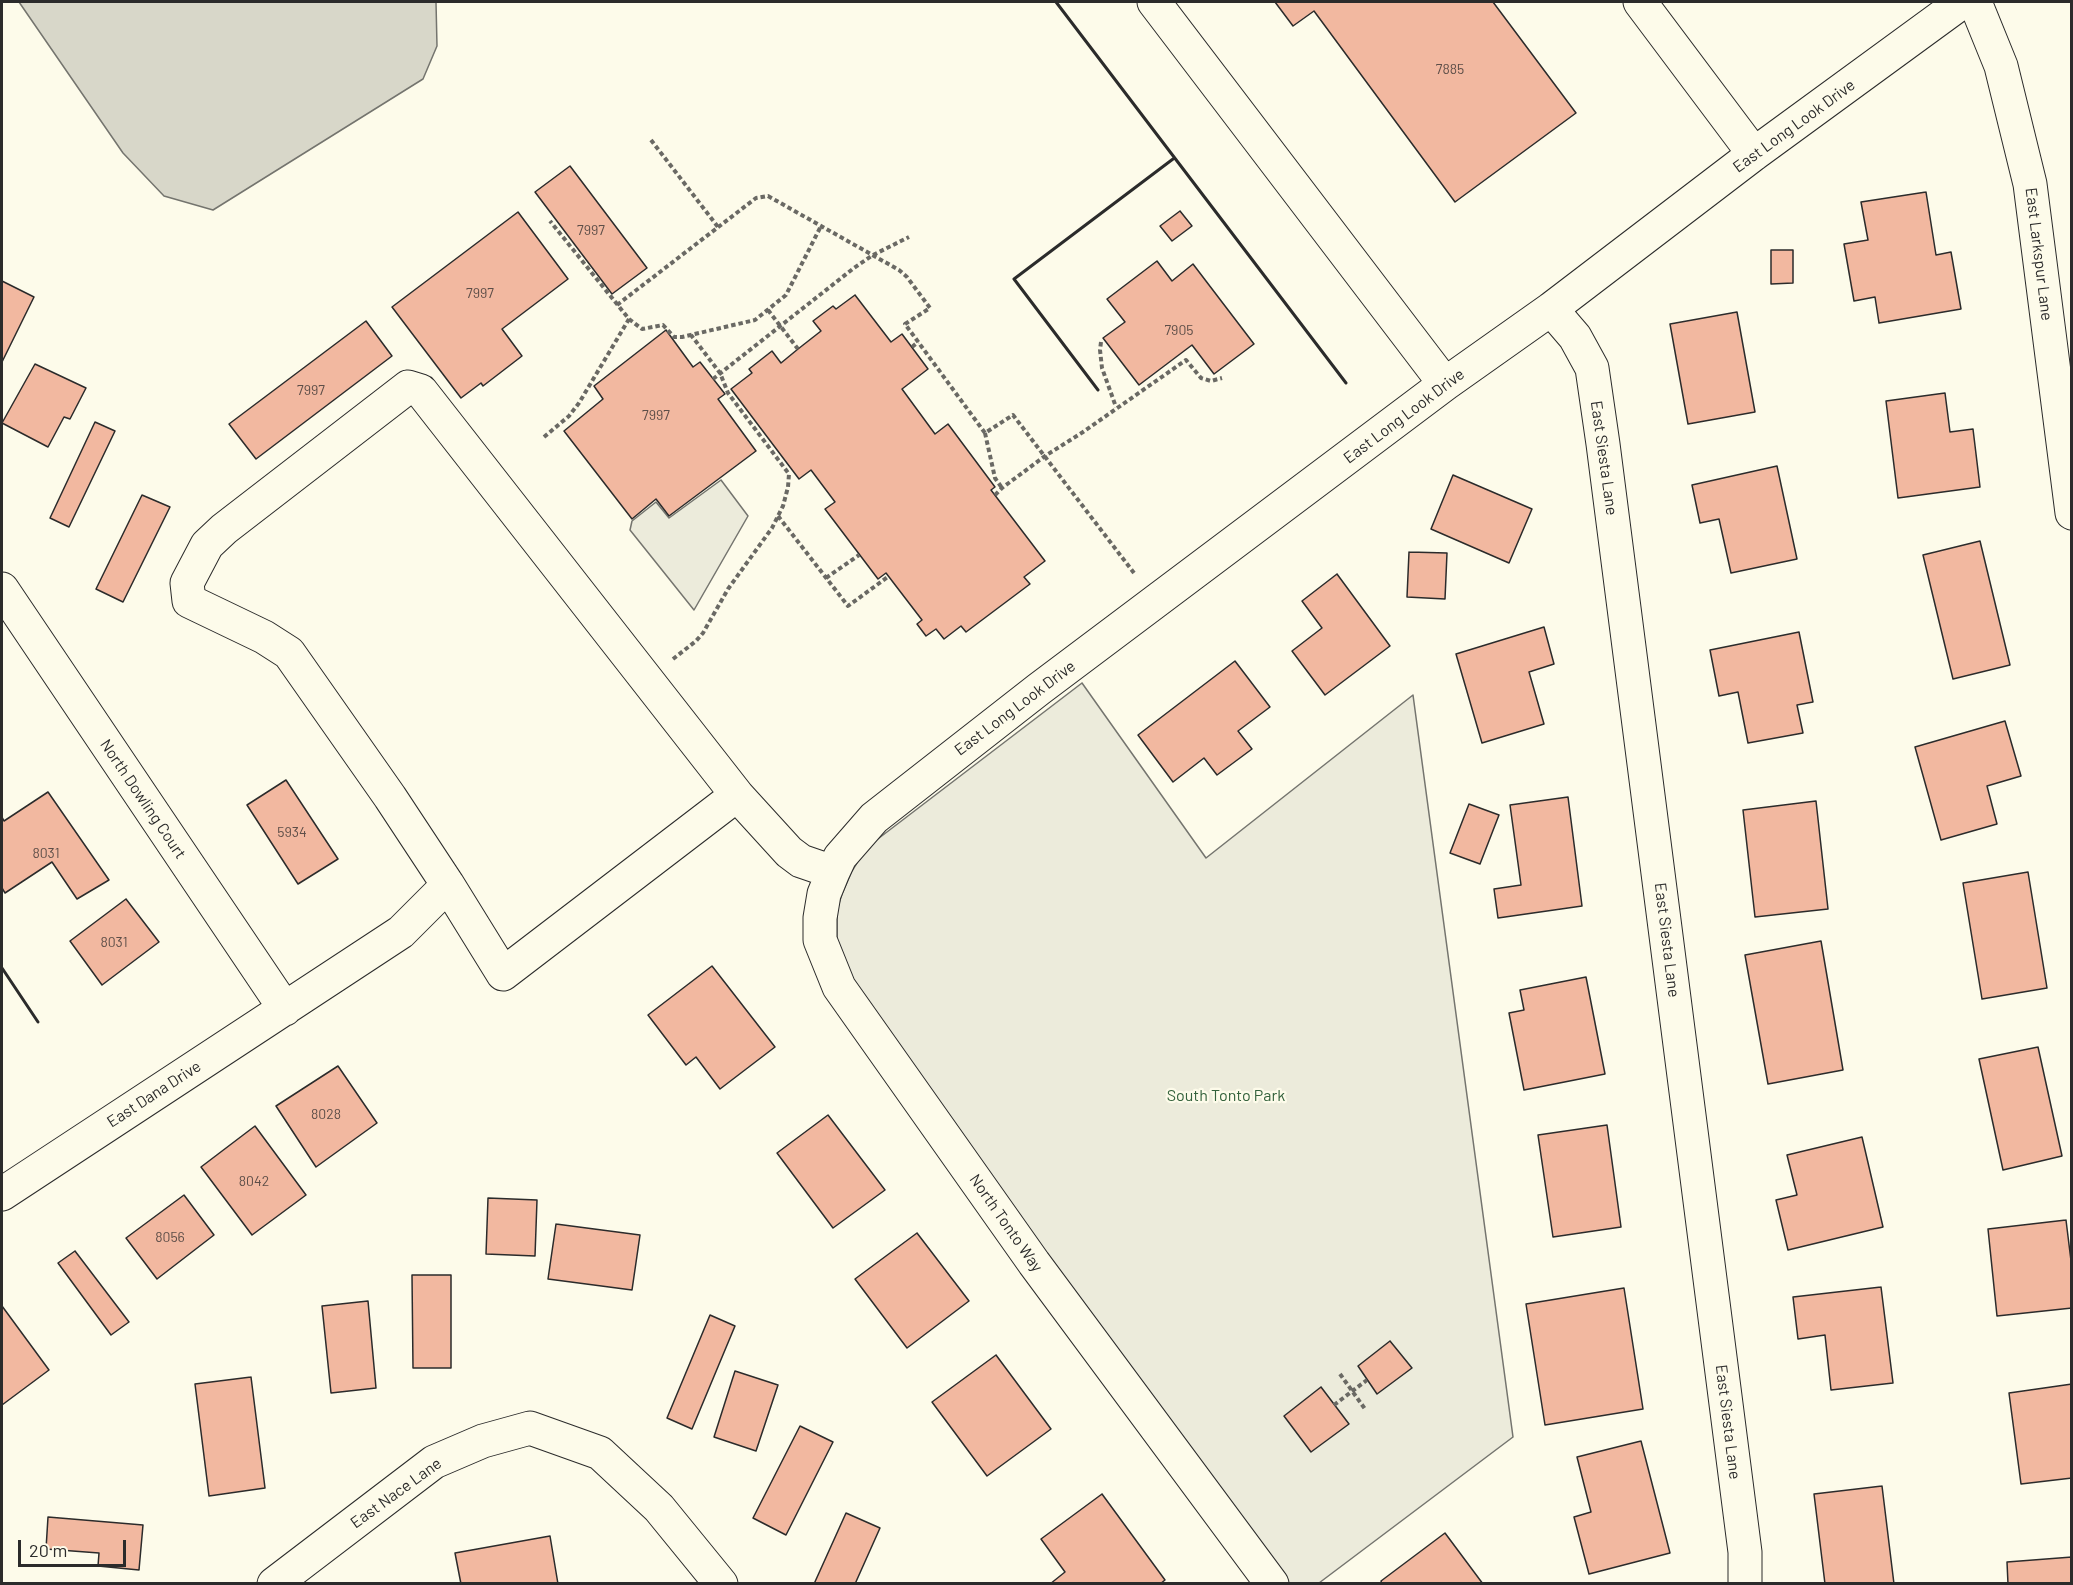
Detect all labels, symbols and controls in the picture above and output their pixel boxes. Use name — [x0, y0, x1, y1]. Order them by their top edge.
house number: 7885 — [1436, 61, 1464, 77]
street label: East Long Look Drive — [1729, 75, 1859, 177]
street label: East Larkspur Lane — [2021, 186, 2057, 322]
house number: 7997 — [577, 222, 605, 238]
house number: 7997 — [466, 285, 494, 301]
house number: 7905 — [1164, 322, 1194, 338]
street label: East Long Look Drive — [1340, 364, 1468, 468]
house number: 7997 — [297, 382, 325, 398]
street label: East Siesta Lane — [1586, 399, 1622, 517]
house number: 7997 — [642, 407, 670, 423]
street label: East Long Look Drive — [951, 656, 1079, 760]
street label: North Dowling Court — [96, 736, 190, 862]
house number: 5934 — [277, 824, 307, 840]
house number: 8031 — [32, 845, 60, 861]
street label: East Siesta Lane — [1650, 881, 1684, 999]
house number: 8031 — [100, 934, 128, 950]
street label: East Dana Drive — [103, 1056, 205, 1132]
park label: South Tonto Park — [1167, 1086, 1285, 1106]
house number: 8028 — [311, 1106, 341, 1122]
street label: North Tonto Way — [965, 1170, 1047, 1276]
house number: 8042 — [239, 1173, 269, 1189]
house number: 8056 — [155, 1229, 185, 1245]
street label: East Siesta Lane — [1711, 1363, 1745, 1481]
street label: East Nace Lane — [347, 1454, 445, 1532]
scale bar — [21, 1528, 129, 1566]
text: 20 m — [29, 1539, 67, 1561]

